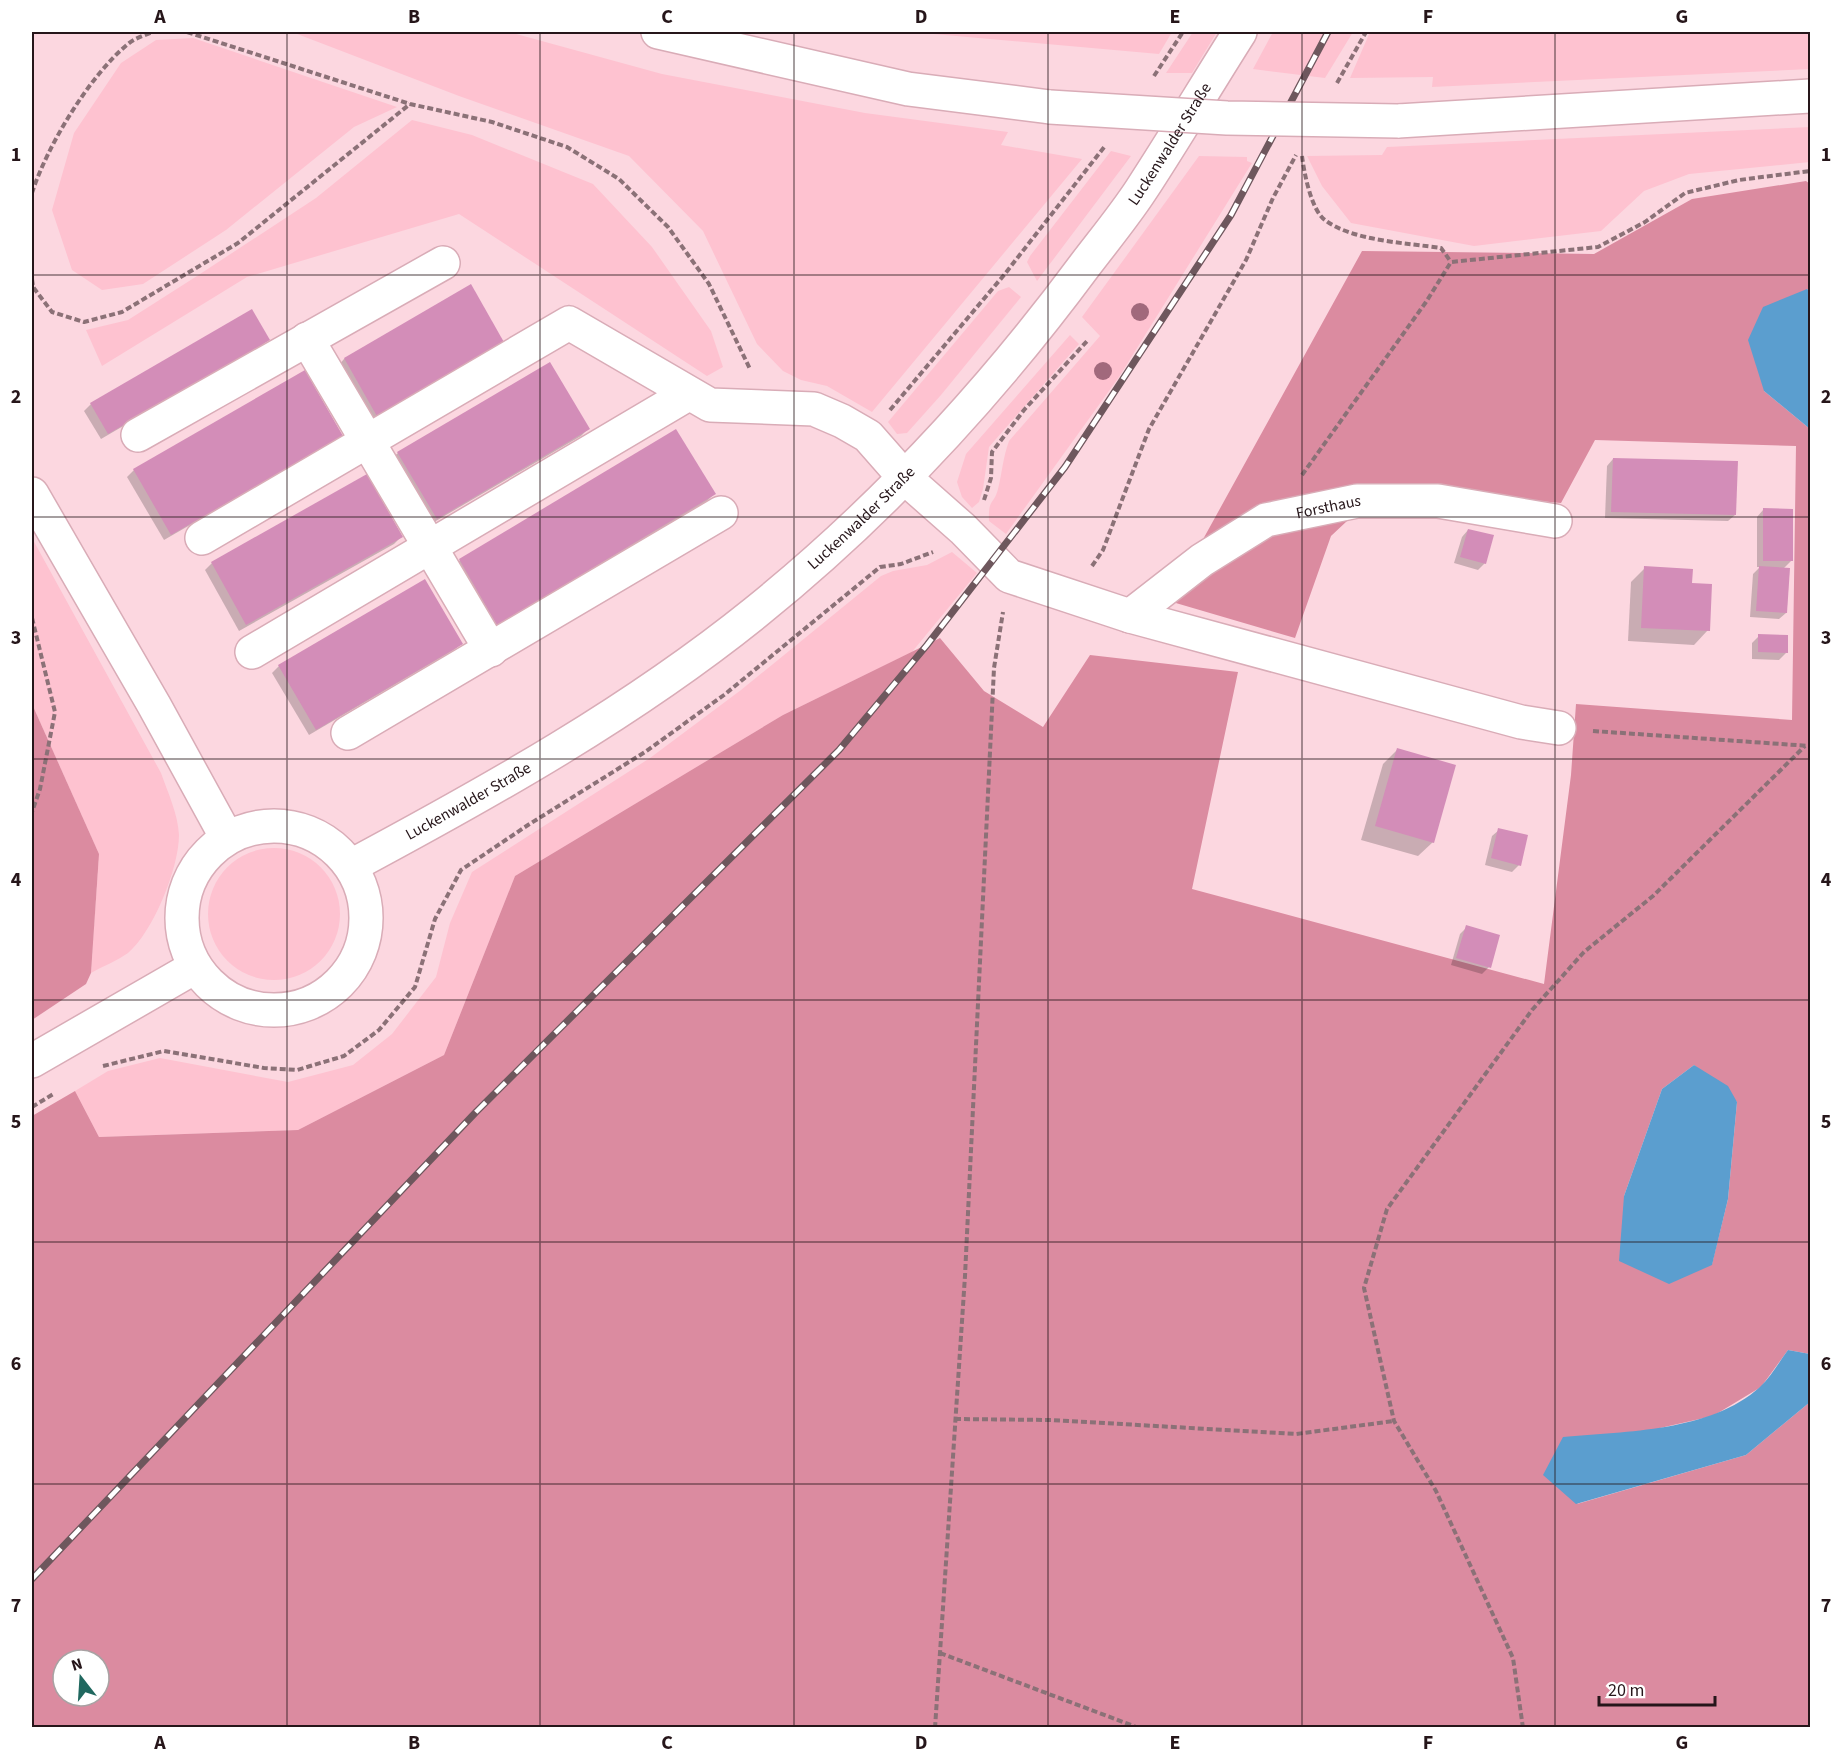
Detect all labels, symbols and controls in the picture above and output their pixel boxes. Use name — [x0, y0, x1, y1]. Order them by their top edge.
text: A — [153, 3, 166, 31]
text: B — [408, 3, 420, 31]
text: C — [661, 3, 673, 31]
text: D — [915, 3, 927, 31]
text: E — [1170, 3, 1180, 31]
text: F — [1423, 3, 1433, 31]
text: G — [1676, 3, 1688, 31]
street label: Luckenwalder Straße — [1123, 78, 1217, 210]
text: 1 — [11, 141, 21, 169]
text: 1 — [1821, 141, 1831, 169]
text: 2 — [11, 383, 21, 411]
text: 2 — [1821, 383, 1831, 411]
street label: Luckenwalder Straße — [803, 461, 920, 575]
street label: Forsthaus — [1294, 490, 1361, 524]
text: 3 — [11, 624, 21, 652]
text: 3 — [1821, 624, 1831, 652]
street label: Luckenwalder Straße — [401, 757, 535, 846]
text: 4 — [11, 866, 22, 894]
text: 4 — [1821, 866, 1832, 894]
text: 5 — [11, 1108, 21, 1136]
text: 5 — [1821, 1108, 1831, 1136]
text: 6 — [11, 1350, 21, 1378]
text: 6 — [1821, 1350, 1831, 1378]
text: 7 — [11, 1592, 21, 1620]
text: 7 — [1821, 1592, 1831, 1620]
north arrow — [51, 1648, 111, 1708]
text: N — [69, 1653, 85, 1677]
scale bar — [1599, 1669, 1714, 1707]
text: 20 m — [1608, 1678, 1644, 1703]
text: A — [153, 1729, 166, 1757]
text: B — [408, 1729, 420, 1757]
text: C — [661, 1729, 673, 1757]
text: D — [915, 1729, 927, 1757]
text: E — [1170, 1729, 1180, 1757]
text: F — [1423, 1729, 1433, 1757]
text: G — [1676, 1729, 1688, 1757]

